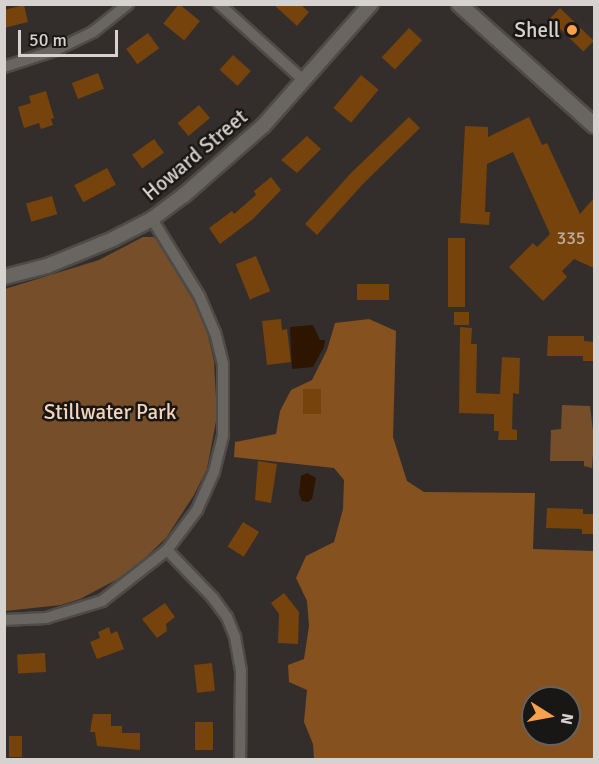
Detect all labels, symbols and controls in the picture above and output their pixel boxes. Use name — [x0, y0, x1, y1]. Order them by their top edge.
place label: Shell — [514, 17, 560, 43]
scale bar — [21, 18, 122, 56]
marker: Shell — [565, 23, 579, 37]
text: 50 m — [29, 29, 67, 51]
street label: Howard Street — [138, 104, 252, 206]
house number: 335 — [556, 227, 586, 249]
park label: Stillwater Park — [44, 399, 176, 425]
north arrow — [521, 686, 581, 746]
text: N — [556, 712, 578, 726]

